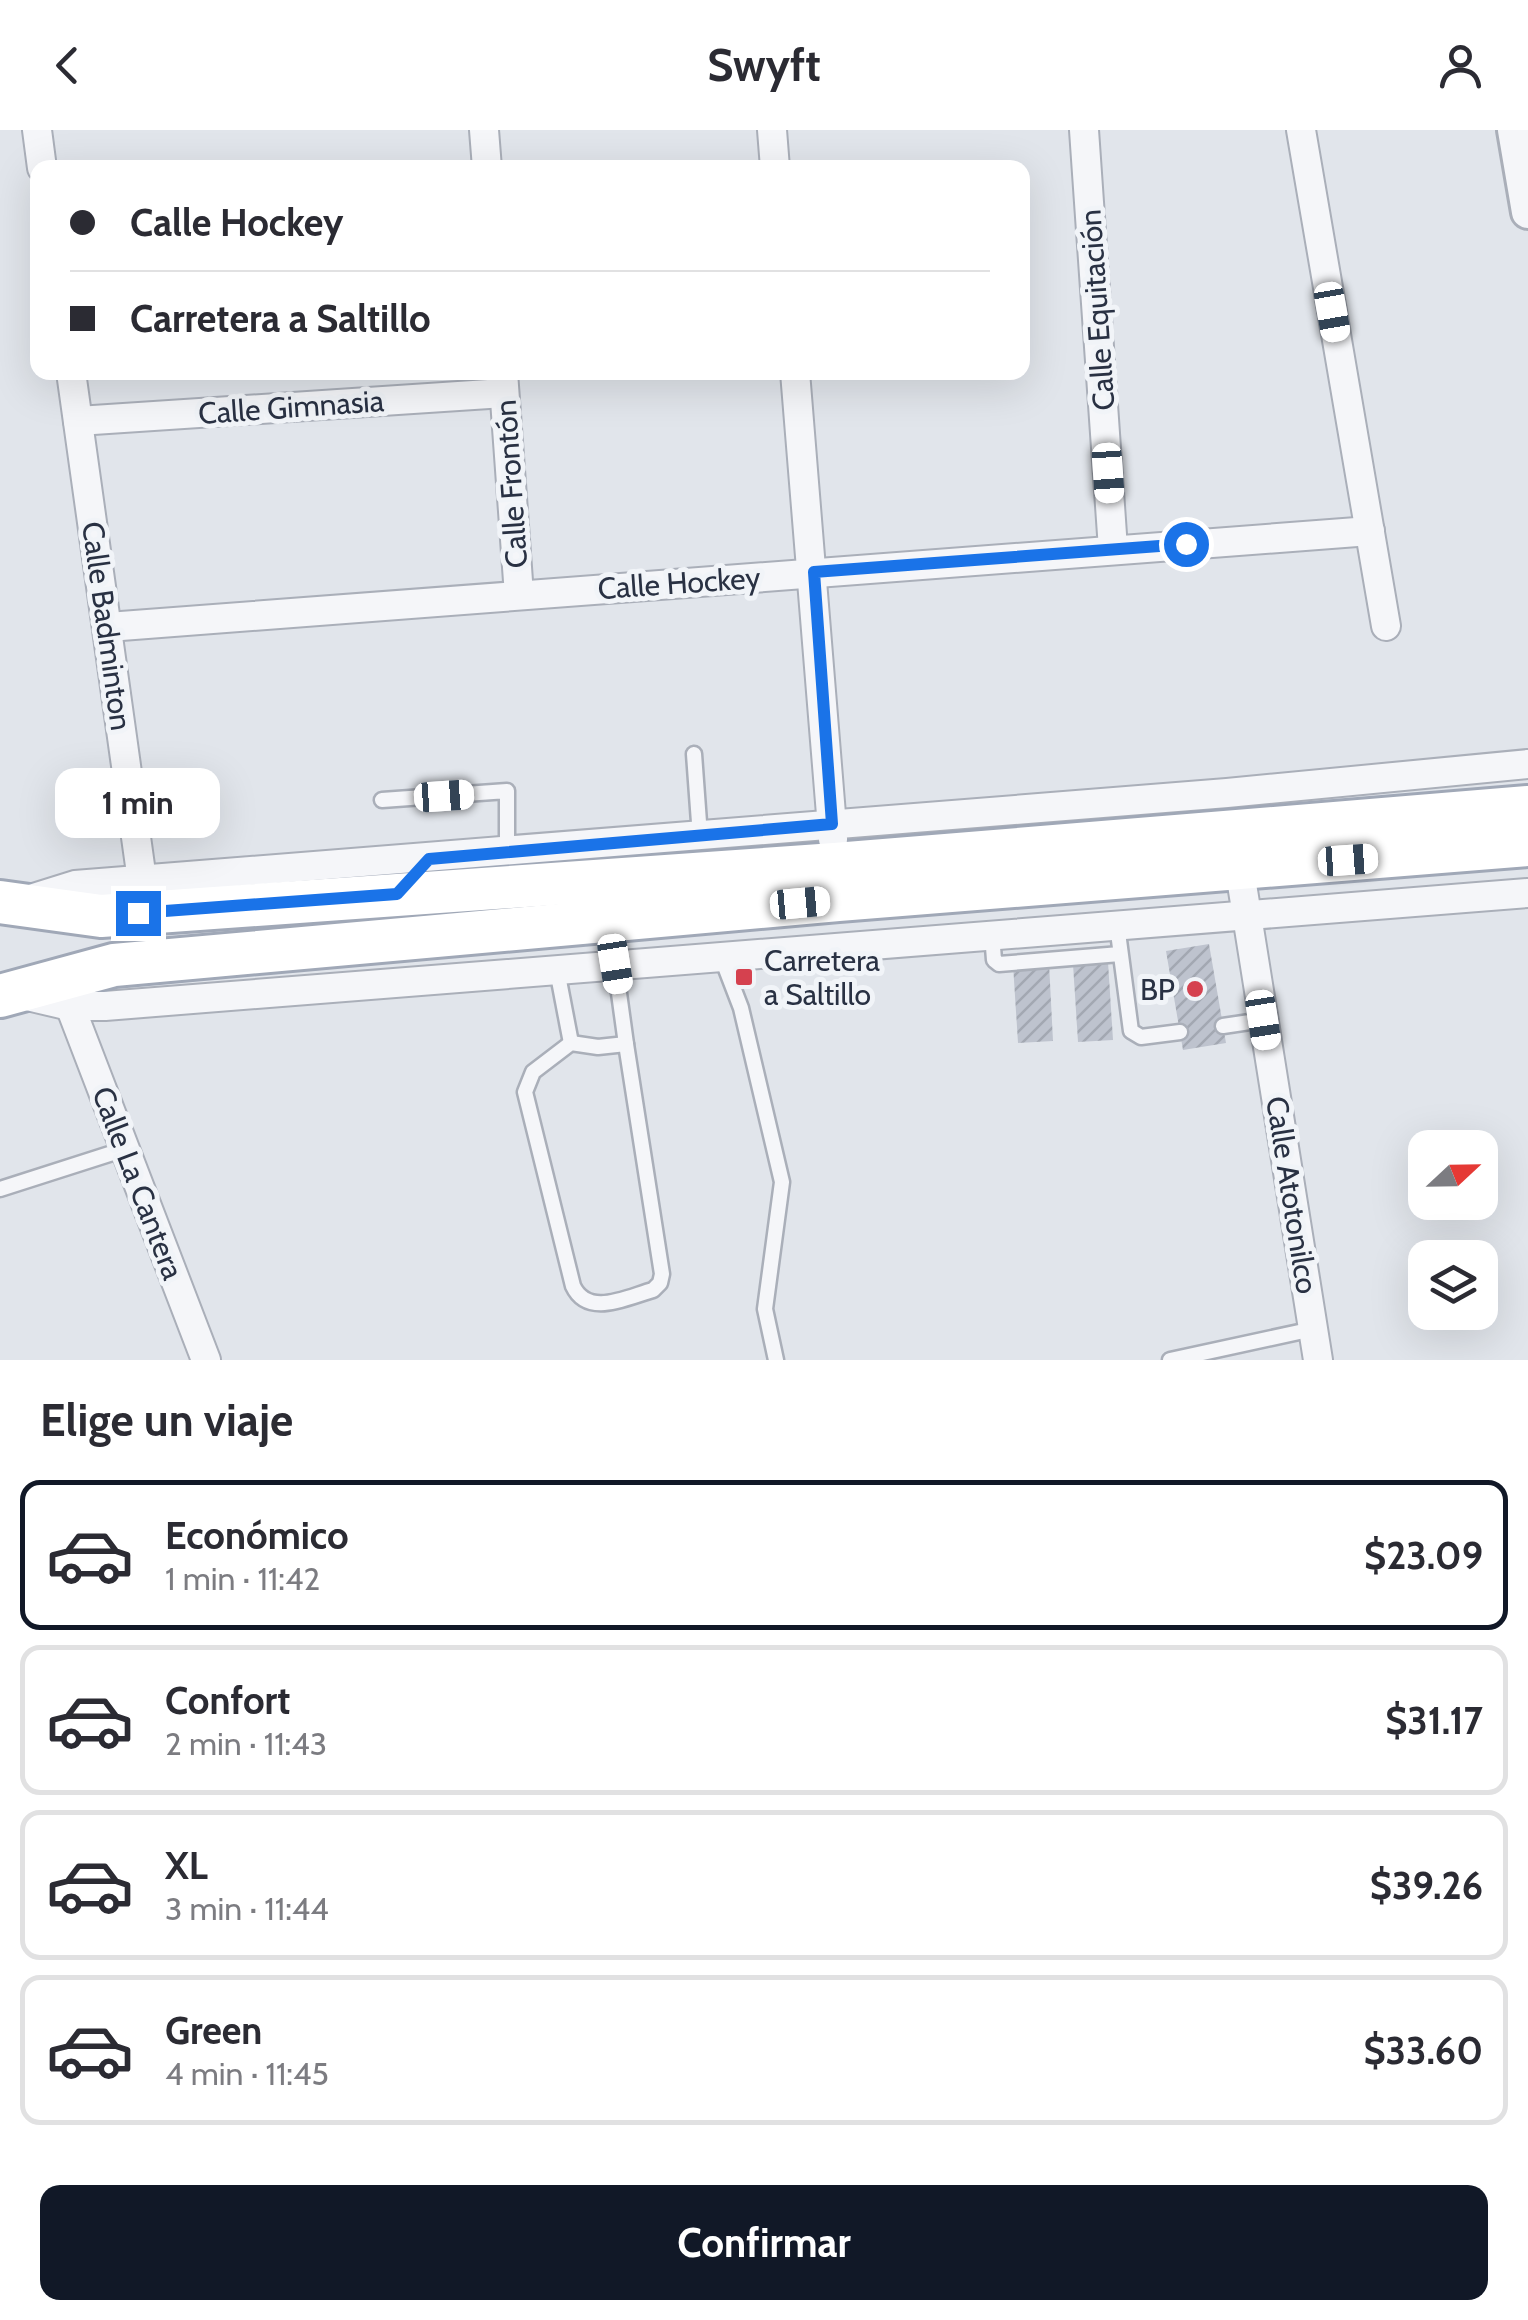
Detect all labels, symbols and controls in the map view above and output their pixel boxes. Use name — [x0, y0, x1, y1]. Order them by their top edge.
icon: back — [40, 38, 95, 93]
text: Swyft — [707, 38, 821, 92]
icon: person — [1433, 38, 1488, 93]
text: Calle Hockey — [130, 199, 344, 246]
street label: Calle Equitación — [1072, 208, 1122, 412]
car — [1312, 280, 1352, 344]
text: Carretera a Saltillo — [130, 295, 431, 342]
street label: Calle Gimnasia — [197, 382, 386, 432]
street label: Calle Frontón — [487, 399, 535, 569]
car — [1091, 442, 1125, 504]
street label: Calle Badminton — [74, 519, 140, 733]
route start — [1164, 522, 1209, 567]
street label: Calle Hockey — [596, 559, 762, 607]
callout: 1 min — [56, 768, 220, 838]
car — [413, 779, 475, 813]
text: 1 min — [101, 783, 174, 822]
car — [1317, 843, 1379, 877]
car — [769, 885, 831, 921]
route end — [116, 891, 161, 936]
car — [595, 932, 635, 996]
place label: Carretera a Saltillo — [764, 942, 880, 1013]
marker: Carretera a Saltillo — [733, 966, 755, 988]
place label: BP — [1140, 971, 1175, 1008]
marker: BP — [1184, 978, 1206, 1000]
car — [1243, 988, 1283, 1052]
street label: Calle La Cantera — [84, 1081, 192, 1285]
street label: Calle Atotonilco — [1258, 1094, 1326, 1296]
north arrow — [1408, 1130, 1498, 1220]
map controls — [1408, 1130, 1498, 1330]
button: layers — [1408, 1240, 1498, 1330]
text: Elige un viaje — [40, 1393, 293, 1447]
icon: car — [45, 1510, 135, 1600]
text: Económico — [165, 1512, 349, 1559]
text: $23.09 — [1364, 1532, 1483, 1579]
text: 1 min · 11:42 — [165, 1559, 320, 1598]
icon: car — [45, 1675, 135, 1765]
text: Confort — [165, 1677, 290, 1724]
text: $31.17 — [1385, 1697, 1483, 1744]
text: 2 min · 11:43 — [165, 1724, 327, 1763]
icon: car — [45, 1840, 135, 1930]
text: XL — [165, 1842, 208, 1889]
text: $39.26 — [1370, 1862, 1483, 1909]
text: 3 min · 11:44 — [165, 1889, 329, 1928]
icon: car — [45, 2005, 135, 2095]
text: Green — [165, 2007, 262, 2054]
text: $33.60 — [1363, 2027, 1483, 2074]
text: 4 min · 11:45 — [165, 2054, 329, 2093]
button: Confirmar — [40, 2185, 1488, 2300]

